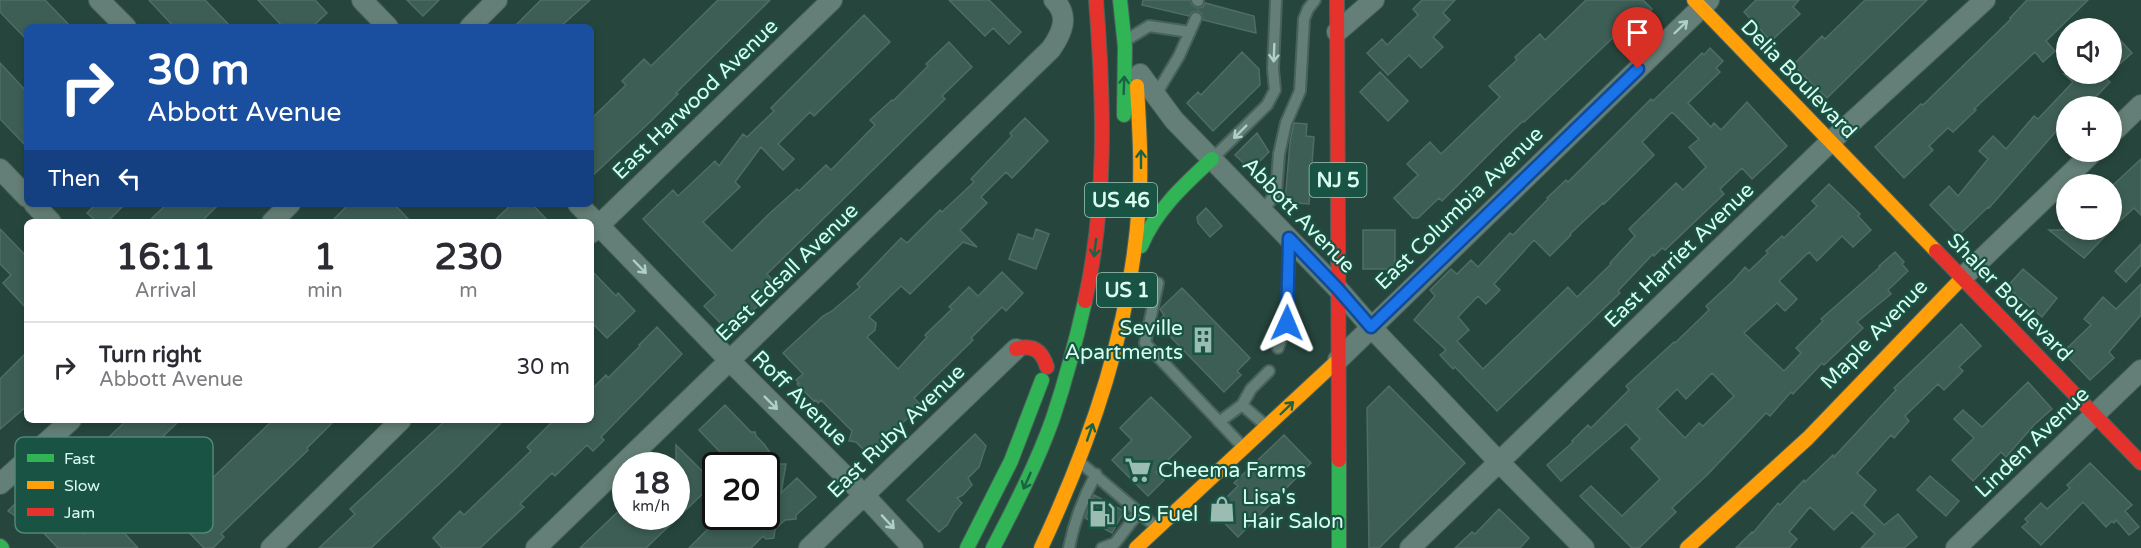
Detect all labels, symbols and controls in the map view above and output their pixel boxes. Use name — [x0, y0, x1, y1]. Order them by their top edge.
pin — [1612, 7, 1663, 69]
street label: East Harwood Avenue — [607, 14, 783, 185]
street label: Delia Boulevard — [1736, 15, 1862, 144]
icon: arrive — [1621, 16, 1654, 49]
map controls — [2056, 18, 2122, 240]
button: sound — [2056, 18, 2122, 84]
one-way arrow — [1674, 19, 1689, 34]
one-way arrow — [1269, 43, 1280, 63]
text: 30 m — [147, 45, 249, 96]
icon: right — [48, 48, 126, 126]
one-way arrow — [1119, 76, 1130, 96]
text: Abbott Avenue — [147, 96, 342, 129]
button: + — [2056, 96, 2122, 162]
street label: East Columbia Avenue — [1370, 122, 1549, 295]
one-way arrow — [1232, 124, 1247, 139]
one-way arrow — [1135, 149, 1147, 169]
street label: Abbott Avenue — [1237, 152, 1360, 279]
icon: left — [113, 162, 146, 195]
road number: NJ 5 — [1310, 163, 1366, 197]
text: Then — [48, 166, 101, 192]
button: − — [2056, 174, 2122, 240]
street label: East Harriet Avenue — [1599, 178, 1759, 333]
road number: US 46 — [1085, 183, 1157, 217]
street label: East Edsall Avenue — [711, 198, 864, 347]
street label: Shaler Boulevard — [1942, 228, 2077, 367]
text: 16:11 — [116, 236, 216, 279]
text: 1 — [314, 236, 336, 279]
text: 230 — [434, 236, 502, 279]
one-way arrow — [1089, 237, 1100, 257]
one-way arrow — [632, 259, 646, 274]
road number: US 1 — [1097, 273, 1157, 307]
street label: Maple Avenue — [1816, 274, 1933, 394]
text: Arrival — [135, 279, 197, 303]
text: min — [307, 279, 343, 303]
text: m — [459, 279, 478, 303]
position arrow — [1255, 291, 1319, 355]
place label: Seville Apartments — [1065, 316, 1183, 365]
building icon: Seville Apartments — [1188, 325, 1218, 355]
text: Turn right — [99, 342, 201, 368]
street label: Roff Avenue — [747, 345, 853, 451]
icon: right — [48, 351, 81, 384]
text: 30 m — [516, 354, 570, 380]
street label: East Ruby Avenue — [822, 359, 970, 503]
text: Abbott Avenue — [99, 368, 243, 392]
street label: Linden Avenue — [1970, 382, 2095, 503]
one-way arrow — [764, 395, 778, 410]
one-way arrow — [1279, 401, 1294, 416]
one-way arrow — [1085, 423, 1096, 442]
legend — [15, 437, 213, 533]
text: Fast — [64, 449, 95, 469]
speed limit sign: 20 — [702, 452, 780, 530]
supermarket icon: Cheema Farms — [1123, 455, 1153, 485]
place label: Cheema Farms — [1158, 458, 1306, 483]
text: 18 — [632, 465, 670, 502]
one-way arrow — [1021, 471, 1033, 489]
text: Slow — [64, 476, 100, 496]
place label: Lisa's Hair Salon — [1242, 485, 1344, 534]
shop icon: Lisa's Hair Salon — [1207, 494, 1237, 524]
text: km/h — [632, 497, 670, 515]
fuel station icon: US Fuel — [1087, 499, 1117, 529]
place label: US Fuel — [1122, 502, 1198, 527]
text: Jam — [64, 503, 95, 523]
one-way arrow — [881, 514, 896, 529]

